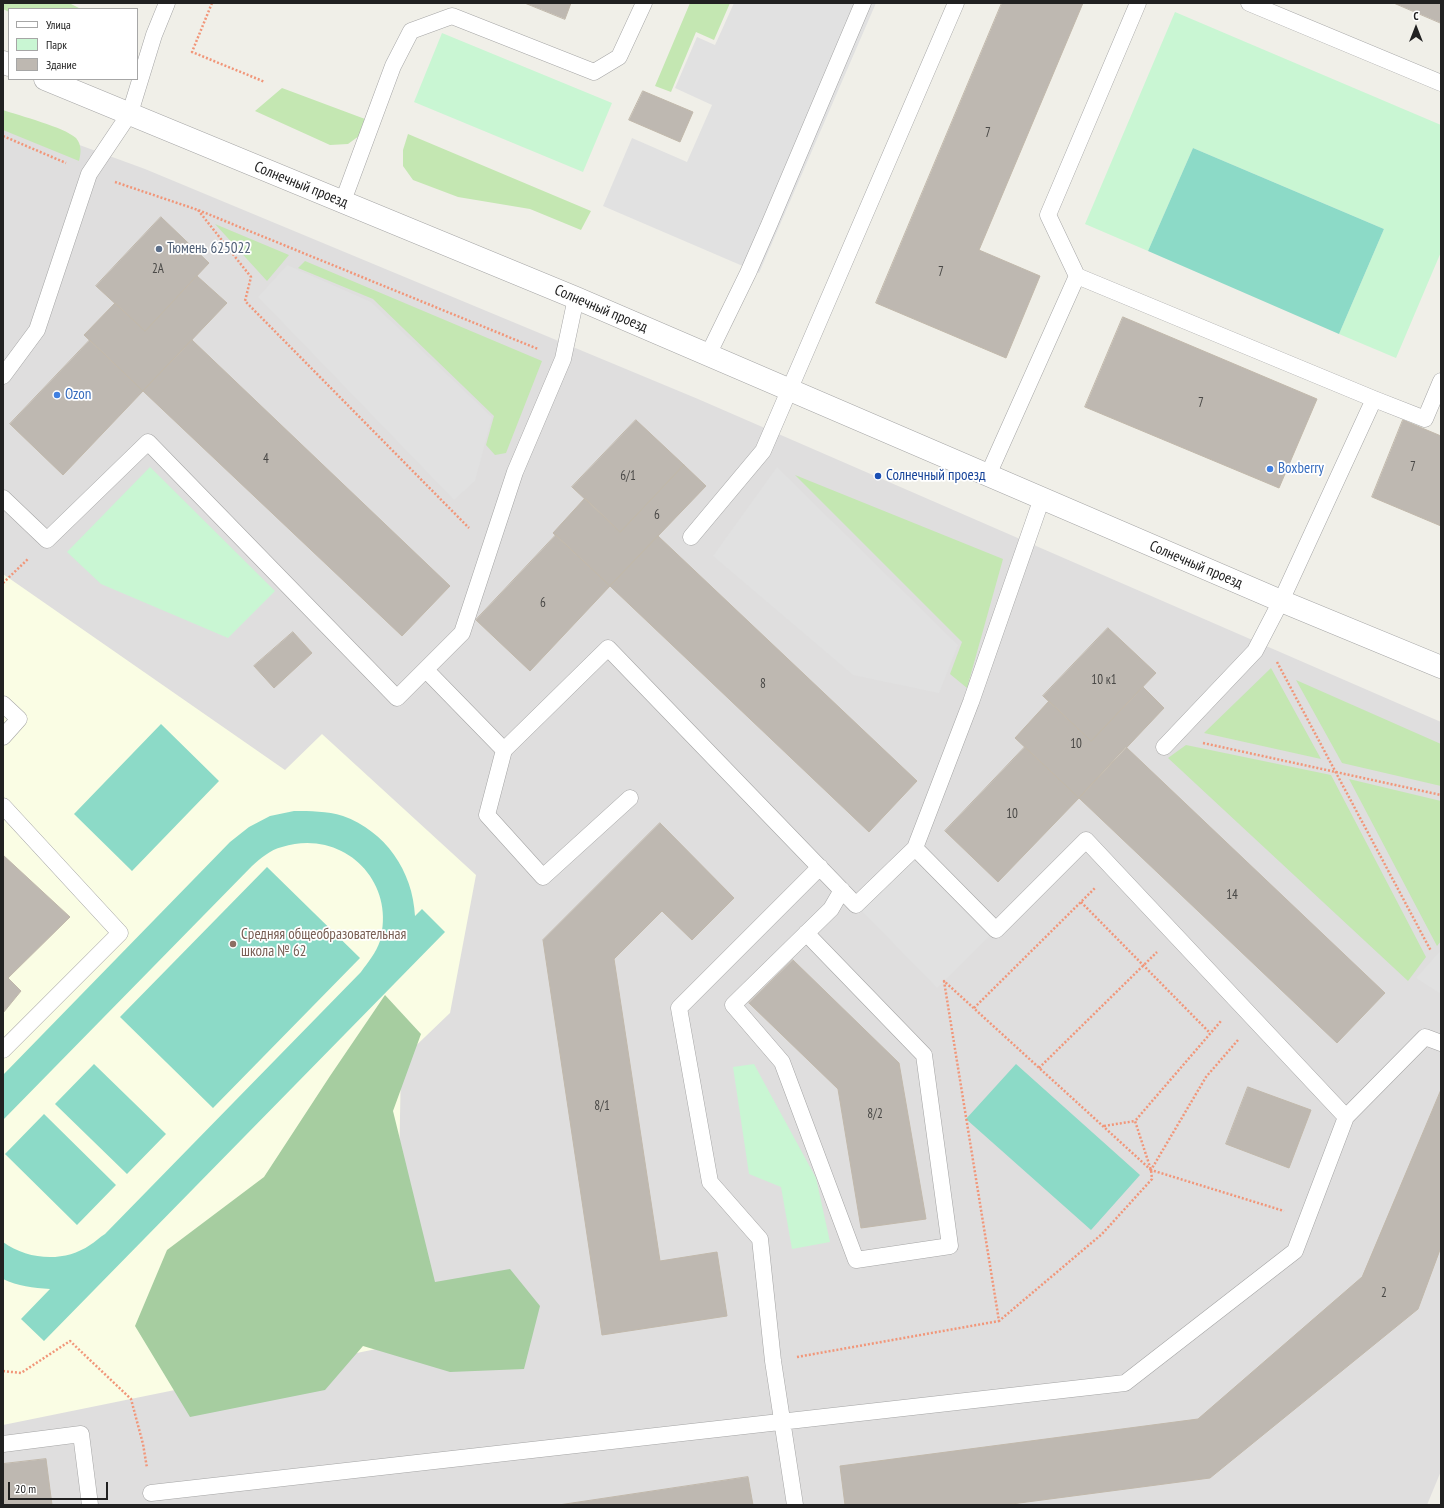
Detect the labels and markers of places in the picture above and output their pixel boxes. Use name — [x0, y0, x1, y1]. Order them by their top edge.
place label: Тюмень 625022 — [167, 240, 251, 258]
marker: Тюмень 625022 — [154, 244, 164, 254]
place label: Ozon — [65, 386, 91, 404]
marker: Ozon — [52, 390, 62, 400]
place label: Boxberry — [1278, 460, 1324, 478]
marker: Boxberry — [1265, 464, 1275, 474]
place label: Солнечный проезд — [886, 467, 986, 485]
marker: Солнечный проезд — [873, 471, 883, 481]
place label: Средняя общеобразовательная школа № 62 — [241, 926, 406, 961]
marker: Средняя общеобразовательная школа № 62 — [228, 939, 238, 949]

